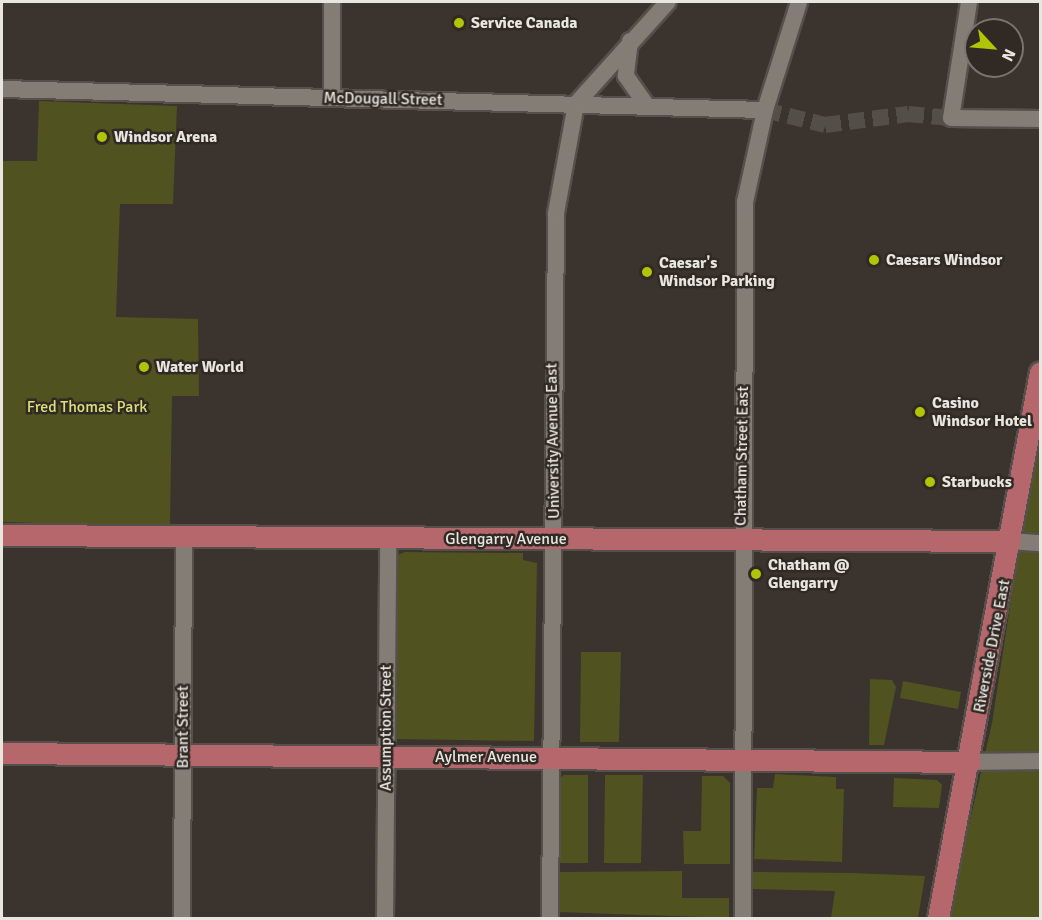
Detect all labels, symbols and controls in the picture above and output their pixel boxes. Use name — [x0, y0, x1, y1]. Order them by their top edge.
place label: Service Canada — [471, 13, 577, 33]
marker: Service Canada — [452, 16, 466, 30]
north arrow — [964, 18, 1024, 78]
text: N — [997, 46, 1020, 64]
street label: McDougall Street — [323, 88, 443, 110]
place label: Windsor Arena — [114, 127, 217, 147]
marker: Windsor Arena — [95, 130, 109, 144]
place label: Caesars Windsor — [886, 250, 1002, 270]
place label: Caesar's Windsor Parking — [659, 253, 775, 291]
marker: Caesars Windsor — [867, 253, 881, 267]
marker: Caesar's Windsor Parking — [640, 265, 654, 279]
place label: Water World — [156, 357, 244, 377]
marker: Water World — [137, 360, 151, 374]
street label: University Avenue East — [542, 363, 564, 519]
street label: Chatham Street East — [731, 386, 753, 526]
place label: Casino Windsor Hotel — [932, 393, 1032, 431]
park label: Fred Thomas Park — [27, 397, 147, 417]
marker: Casino Windsor Hotel — [913, 405, 927, 419]
place label: Starbucks — [942, 472, 1012, 492]
marker: Starbucks — [923, 475, 937, 489]
street label: Glengarry Avenue — [445, 529, 567, 549]
place label: Chatham @ Glengarry — [768, 555, 850, 593]
marker: Chatham @ Glengarry — [749, 567, 763, 581]
street label: Riverside Drive East — [970, 578, 1014, 714]
street label: Assumption Street — [376, 665, 396, 791]
street label: Brant Street — [173, 686, 193, 768]
street label: Aylmer Avenue — [435, 747, 537, 767]

